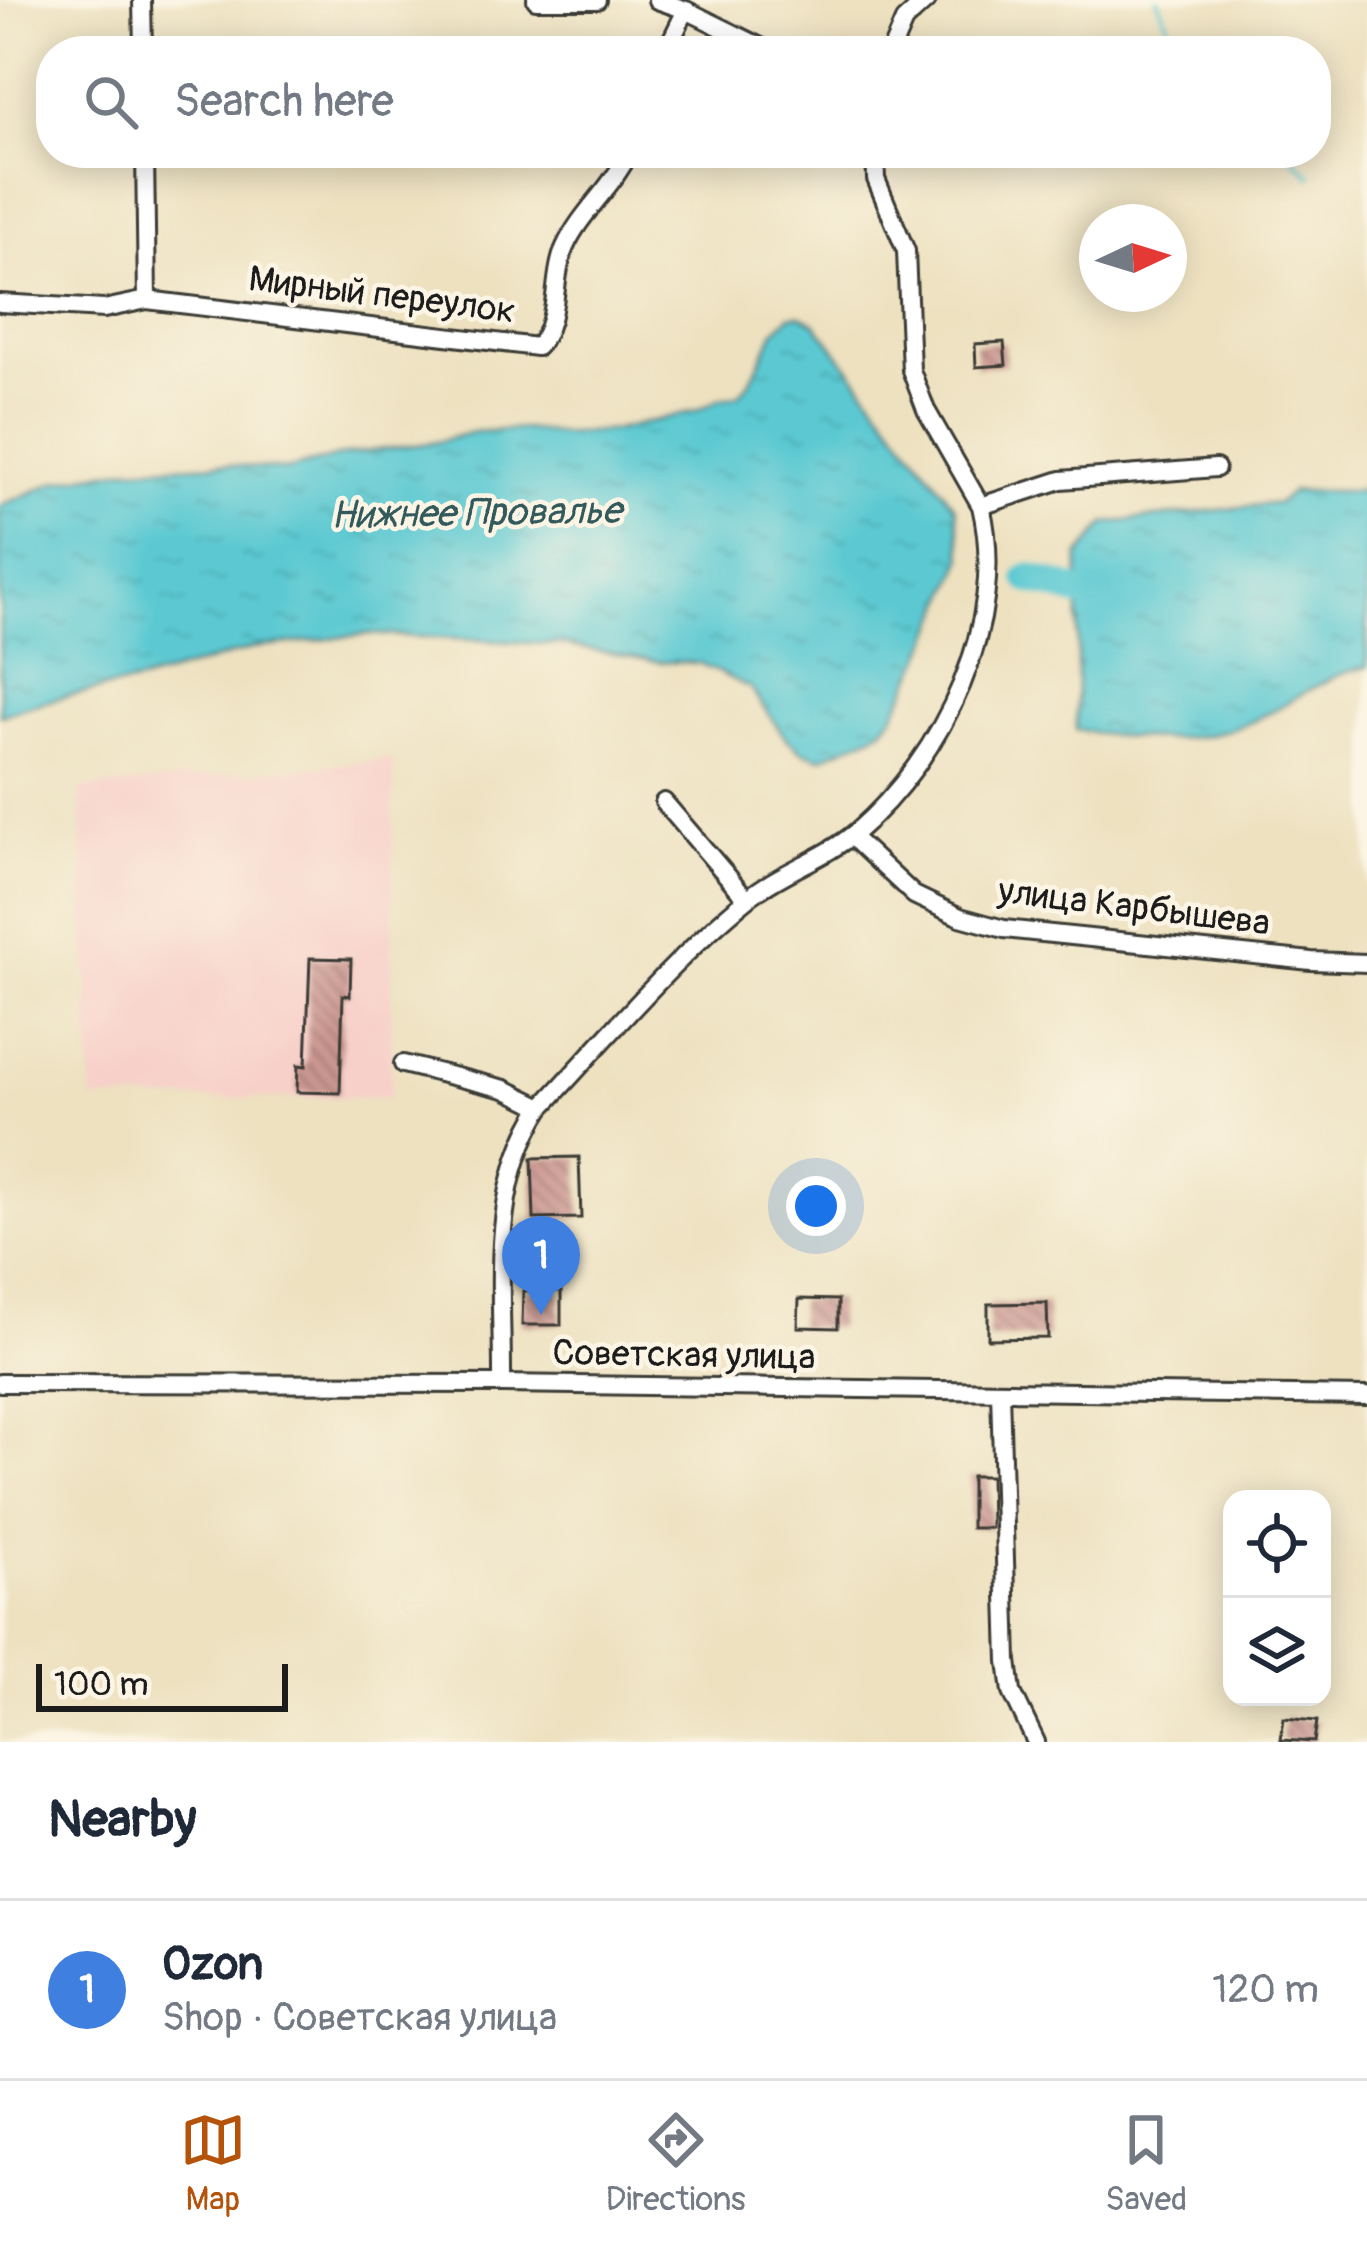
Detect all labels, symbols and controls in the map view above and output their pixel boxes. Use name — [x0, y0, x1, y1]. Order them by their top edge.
search box — [36, 36, 1331, 168]
icon: search — [78, 69, 144, 135]
text: Search here — [174, 74, 394, 130]
north arrow — [1079, 204, 1187, 312]
street label: Мирный переулок — [246, 256, 518, 334]
water label: Нижнее Провалье — [330, 486, 626, 540]
street label: улица Карбышева — [995, 868, 1272, 946]
your location — [786, 1176, 846, 1236]
pin: 1 — [502, 1216, 580, 1315]
street label: Советская улица — [552, 1330, 816, 1380]
map controls — [1223, 1490, 1331, 1706]
button: locate — [1223, 1490, 1331, 1598]
button: layers — [1223, 1598, 1331, 1706]
scale bar — [36, 1658, 288, 1711]
text: 100 m — [54, 1664, 148, 1705]
text: Nearby — [48, 1788, 196, 1852]
text: Ozon — [162, 1937, 263, 1993]
text: 1 — [79, 1965, 95, 2014]
text: 120 m — [1212, 1965, 1319, 2014]
text: Shop · Советская улица — [162, 1993, 557, 2042]
tab: Map — [180, 2107, 246, 2220]
tab: Directions — [606, 2107, 746, 2220]
tab: Saved — [1105, 2107, 1187, 2220]

